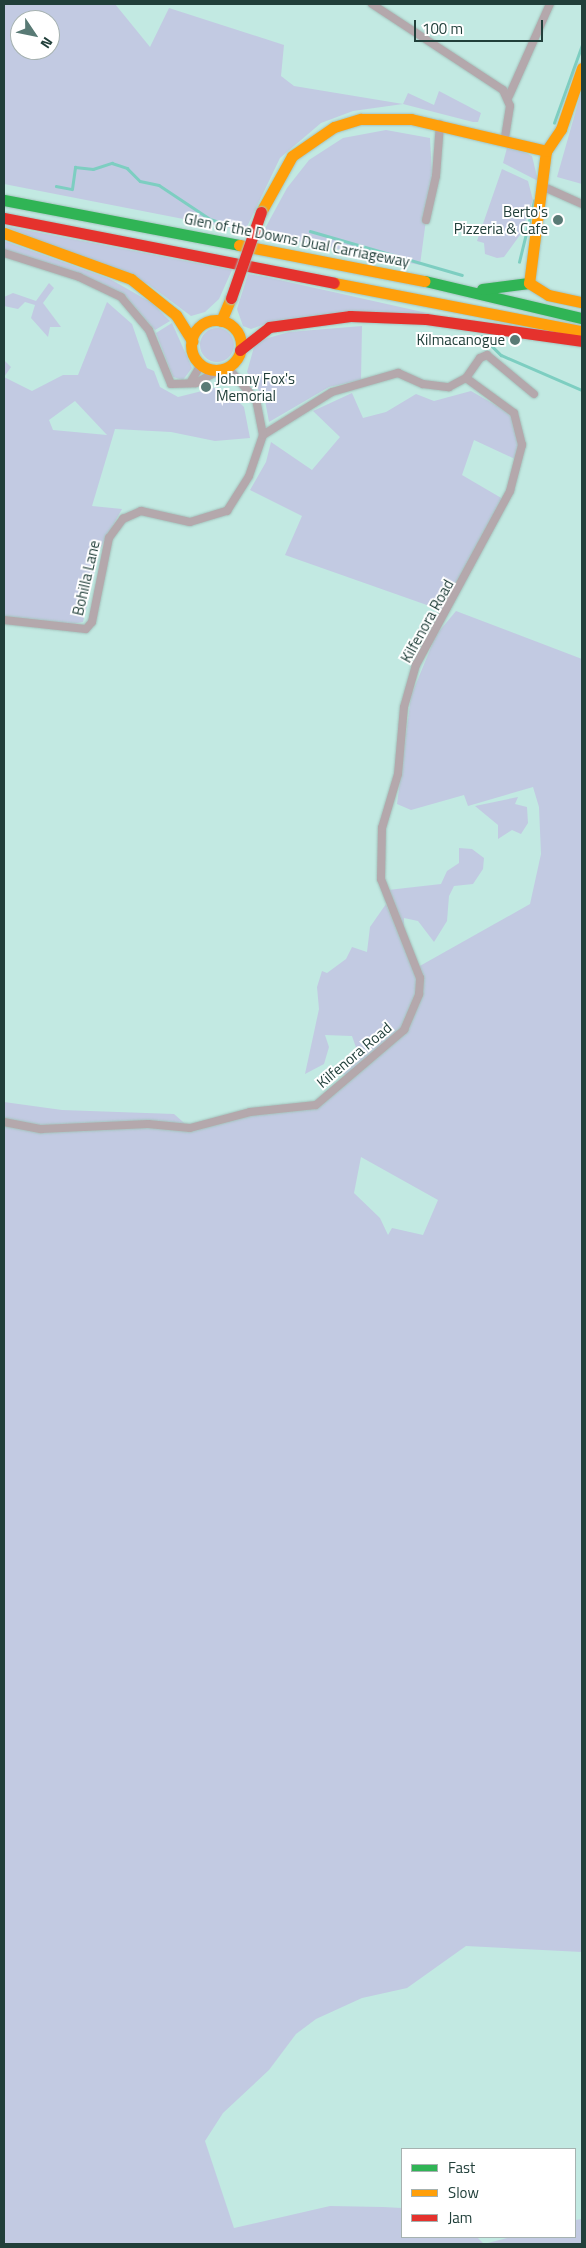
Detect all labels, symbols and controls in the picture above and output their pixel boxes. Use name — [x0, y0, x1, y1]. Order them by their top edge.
north arrow — [10, 10, 60, 60]
scale bar — [416, 10, 545, 42]
text: 100 m — [422, 17, 463, 40]
text: N — [36, 33, 58, 53]
place label: Berto's Pizzeria & Cafe — [454, 202, 548, 237]
street label: Glen of the Downs Dual Carriageway — [183, 209, 411, 271]
marker: Berto's Pizzeria & Cafe — [552, 214, 564, 226]
place label: Kilmacanogue — [416, 331, 505, 349]
marker: Kilmacanogue — [509, 334, 521, 346]
place label: Johnny Fox's Memorial — [216, 369, 295, 404]
marker: Johnny Fox's Memorial — [200, 381, 212, 393]
street label: Bohilla Lane — [69, 539, 103, 617]
street label: Kilfenora Road — [397, 576, 457, 666]
street label: Kilfenora Road — [313, 1018, 395, 1092]
legend — [401, 2148, 576, 2238]
text: Fast — [448, 2156, 475, 2179]
text: Slow — [448, 2181, 479, 2204]
text: Jam — [448, 2206, 472, 2229]

